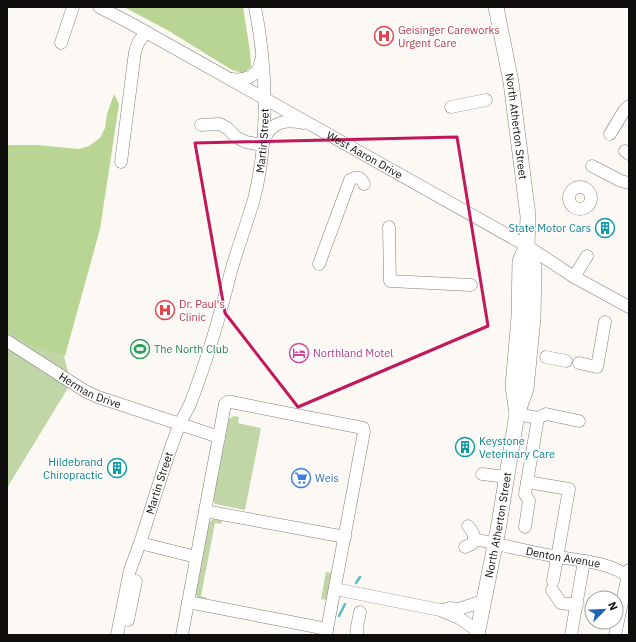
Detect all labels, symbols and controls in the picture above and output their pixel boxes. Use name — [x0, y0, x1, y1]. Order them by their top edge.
place label: Geisinger Careworks Urgent Care — [398, 23, 500, 50]
hospital icon: Geisinger Careworks Urgent Care — [373, 25, 395, 47]
street label: North Atherton Street — [502, 72, 530, 180]
street label: Martin Street — [253, 108, 272, 174]
street label: West Aaron Drive — [324, 128, 405, 182]
building icon: State Motor Cars — [594, 217, 616, 239]
place label: State Motor Cars — [509, 221, 591, 235]
place label: Dr. Paul's Clinic — [179, 297, 225, 324]
hospital icon: Dr. Paul's Clinic — [154, 299, 176, 321]
sports icon: The North Club — [129, 338, 151, 360]
place label: The North Club — [154, 342, 228, 356]
hotel icon: Northland Motel — [288, 342, 310, 364]
place label: Northland Motel — [313, 346, 393, 360]
street label: Herman Drive — [56, 369, 123, 411]
place label: Keystone Veterinary Care — [479, 434, 555, 461]
building icon: Keystone Veterinary Care — [454, 436, 476, 458]
street label: Martin Street — [143, 450, 176, 516]
place label: Hildebrand Chiropractic — [43, 455, 103, 482]
building icon: Hildebrand Chiropractic — [106, 457, 128, 479]
supermarket icon: Weis — [290, 467, 312, 489]
place label: Weis — [315, 471, 339, 485]
street label: North Atherton Street — [482, 471, 514, 579]
street label: Denton Avenue — [525, 544, 602, 571]
north arrow — [584, 590, 624, 630]
text: N — [605, 599, 621, 612]

